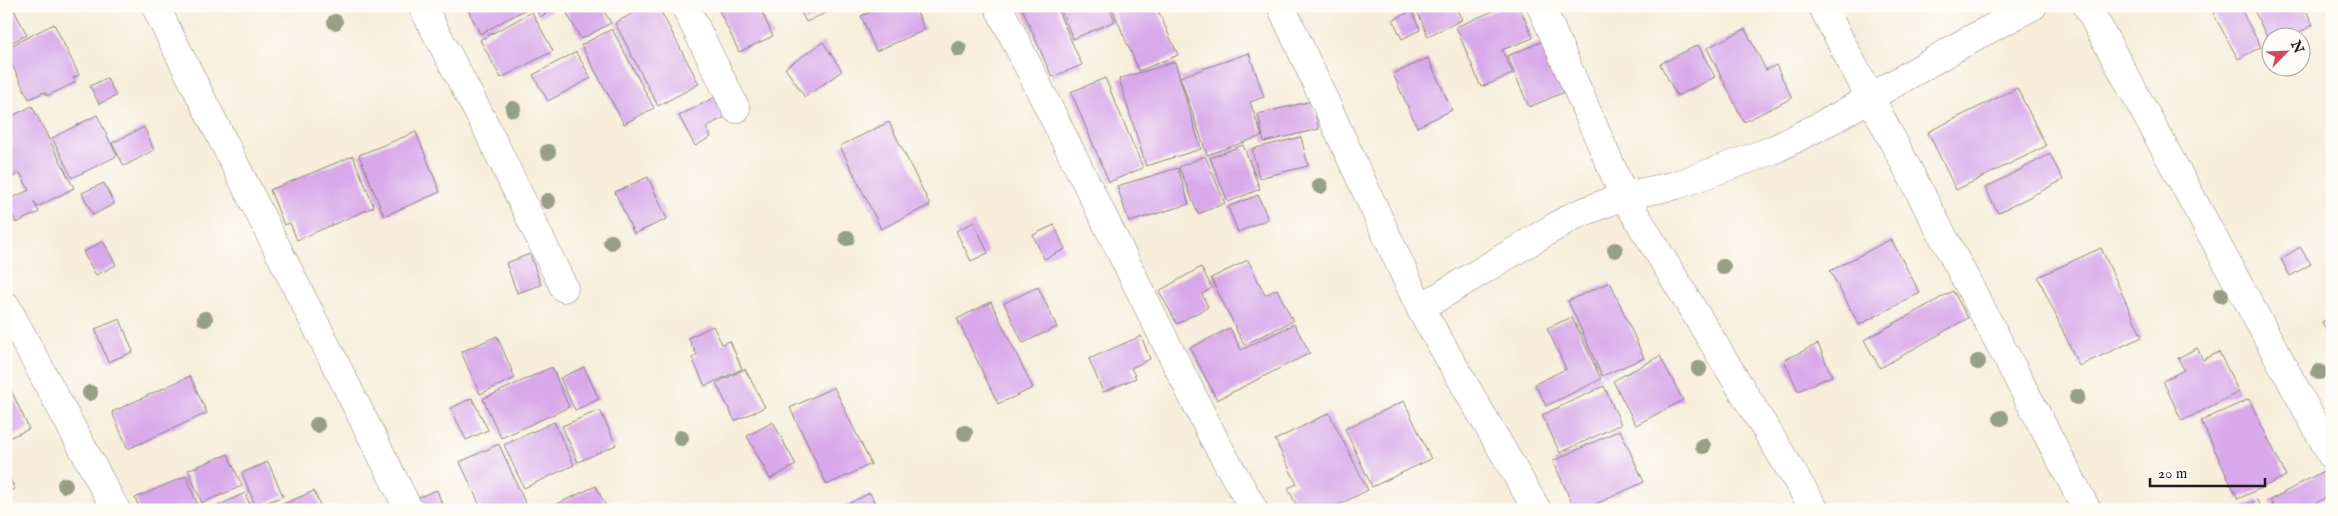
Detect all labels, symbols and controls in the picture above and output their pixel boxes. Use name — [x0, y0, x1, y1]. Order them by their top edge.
north arrow — [2260, 28, 2310, 78]
text: N — [2286, 37, 2308, 56]
scale bar — [2150, 456, 2266, 488]
text: 20 m — [2158, 464, 2188, 483]

